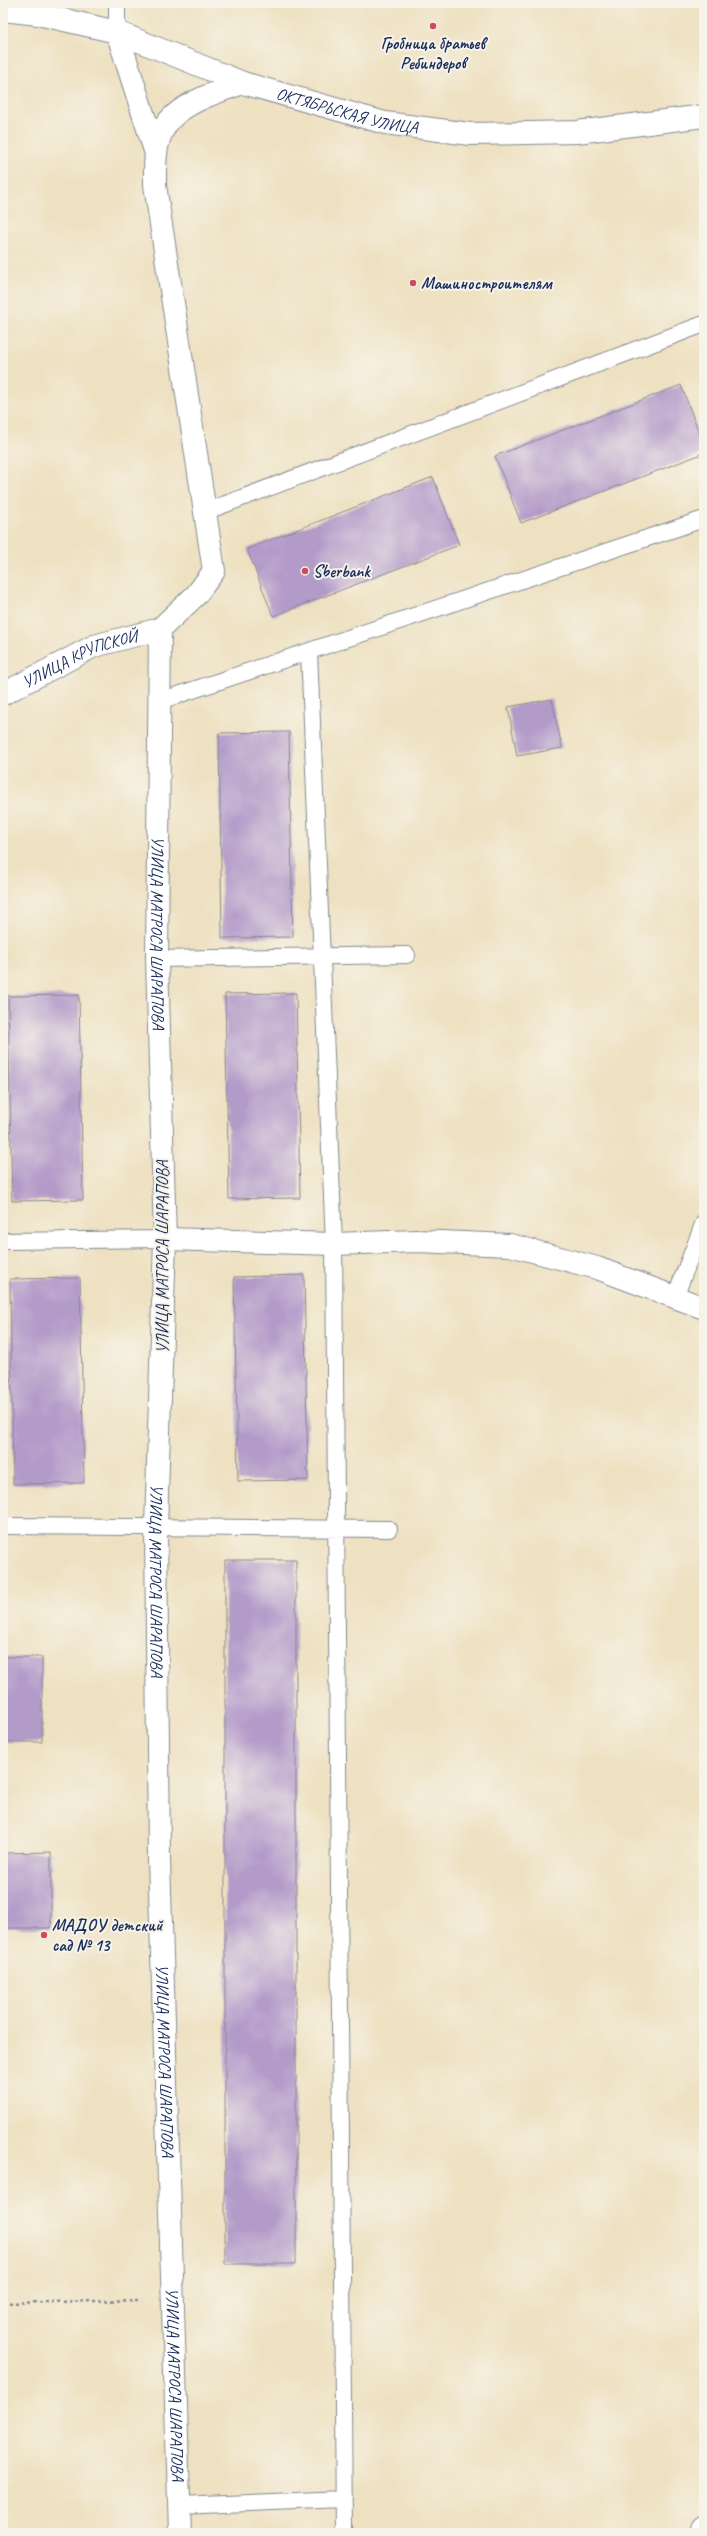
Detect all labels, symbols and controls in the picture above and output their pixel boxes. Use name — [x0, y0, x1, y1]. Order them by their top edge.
marker: Гробница братьев Ребиндеров — [428, 21, 438, 31]
place label: Гробница братьев Ребиндеров — [381, 33, 488, 74]
street label: ОКТЯБРЬСКАЯ УЛИЦА — [274, 83, 420, 138]
place label: Машиностроителям — [421, 273, 553, 294]
marker: Машиностроителям — [408, 278, 418, 288]
place label: Sberbank — [313, 561, 371, 582]
marker: Sberbank — [300, 566, 310, 576]
street label: УЛИЦА КРУПСКОЙ — [19, 624, 143, 693]
street label: УЛИЦА МАТРОСА ШАРАПОВА — [146, 836, 169, 1031]
street label: УЛИЦА МАТРОСА ШАРАПОВА — [152, 1159, 173, 1354]
street label: УЛИЦА МАТРОСА ШАРАПОВА — [145, 1484, 167, 1679]
place label: МАДОУ детский сад № 13 — [52, 1915, 164, 1956]
marker: МАДОУ детский сад № 13 — [39, 1930, 49, 1940]
street label: УЛИЦА МАТРОСА ШАРАПОВА — [151, 1964, 178, 2159]
street label: УЛИЦА МАТРОСА ШАРАПОВА — [161, 2288, 188, 2483]

